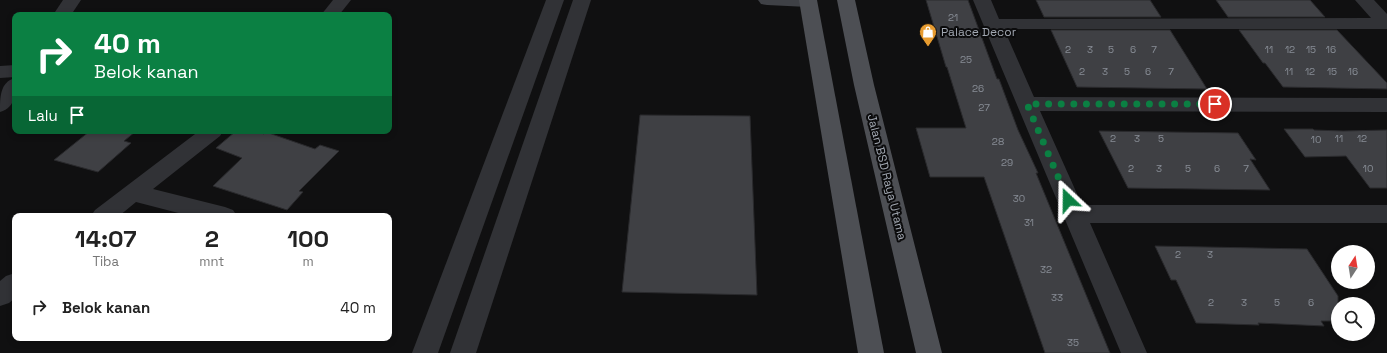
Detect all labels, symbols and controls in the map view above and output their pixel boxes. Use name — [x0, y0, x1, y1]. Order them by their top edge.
house number: 21 — [948, 11, 958, 24]
shop icon: Palace Decor — [918, 22, 938, 47]
place label: Palace Decor — [941, 24, 1017, 40]
text: 40 m — [94, 25, 161, 61]
icon: right — [28, 28, 80, 80]
house number: 2 — [1065, 43, 1071, 56]
house number: 3 — [1087, 43, 1093, 56]
house number: 5 — [1108, 43, 1114, 56]
house number: 6 — [1130, 43, 1136, 56]
house number: 7 — [1151, 43, 1157, 56]
house number: 11 — [1265, 43, 1273, 56]
house number: 12 — [1285, 43, 1295, 56]
house number: 15 — [1306, 43, 1316, 56]
house number: 16 — [1326, 43, 1336, 56]
house number: 25 — [960, 53, 972, 66]
text: Belok kanan — [94, 60, 199, 83]
house number: 2 — [1079, 65, 1085, 78]
house number: 3 — [1102, 65, 1108, 78]
house number: 5 — [1124, 65, 1130, 78]
house number: 6 — [1145, 65, 1151, 78]
house number: 7 — [1168, 65, 1174, 78]
house number: 11 — [1285, 65, 1293, 78]
house number: 12 — [1305, 65, 1315, 78]
house number: 15 — [1327, 65, 1337, 78]
house number: 16 — [1348, 65, 1358, 78]
house number: 26 — [972, 82, 984, 95]
pin — [1198, 87, 1232, 121]
icon: arrive — [1204, 93, 1226, 115]
house number: 27 — [978, 101, 990, 114]
icon: arrive — [66, 104, 88, 126]
text: Lalu — [28, 106, 58, 125]
street label: Jalan BSD Raya Utama — [864, 112, 910, 242]
house number: 2 — [1110, 132, 1116, 145]
house number: 3 — [1134, 132, 1140, 145]
house number: 5 — [1158, 132, 1164, 145]
house number: 11 — [1335, 132, 1343, 145]
house number: 12 — [1357, 132, 1367, 145]
house number: 10 — [1311, 133, 1321, 146]
house number: 28 — [992, 135, 1004, 148]
house number: 29 — [1001, 156, 1013, 169]
house number: 2 — [1128, 162, 1134, 175]
house number: 3 — [1156, 162, 1162, 175]
house number: 5 — [1185, 162, 1191, 175]
house number: 6 — [1214, 162, 1220, 175]
house number: 7 — [1243, 162, 1249, 175]
house number: 10 — [1363, 162, 1373, 175]
position arrow — [1047, 179, 1089, 221]
house number: 30 — [1013, 192, 1025, 205]
house number: 31 — [1024, 216, 1034, 229]
text: 14:07 — [75, 223, 137, 254]
text: 2 — [205, 223, 219, 254]
text: 100 — [287, 223, 329, 254]
north arrow — [1331, 245, 1375, 289]
map controls — [1331, 245, 1375, 341]
house number: 2 — [1175, 248, 1181, 261]
house number: 3 — [1207, 248, 1213, 261]
text: Tiba — [92, 253, 119, 270]
text: mnt — [199, 253, 224, 270]
text: m — [303, 253, 314, 270]
house number: 32 — [1040, 263, 1052, 276]
house number: 33 — [1051, 291, 1063, 304]
icon: right — [28, 296, 50, 318]
house number: 2 — [1208, 296, 1214, 309]
house number: 3 — [1241, 296, 1247, 309]
house number: 5 — [1274, 296, 1280, 309]
house number: 6 — [1308, 296, 1314, 309]
button: search — [1331, 297, 1375, 341]
text: Belok kanan — [62, 298, 150, 317]
text: 40 m — [340, 298, 376, 317]
house number: 35 — [1067, 336, 1079, 349]

